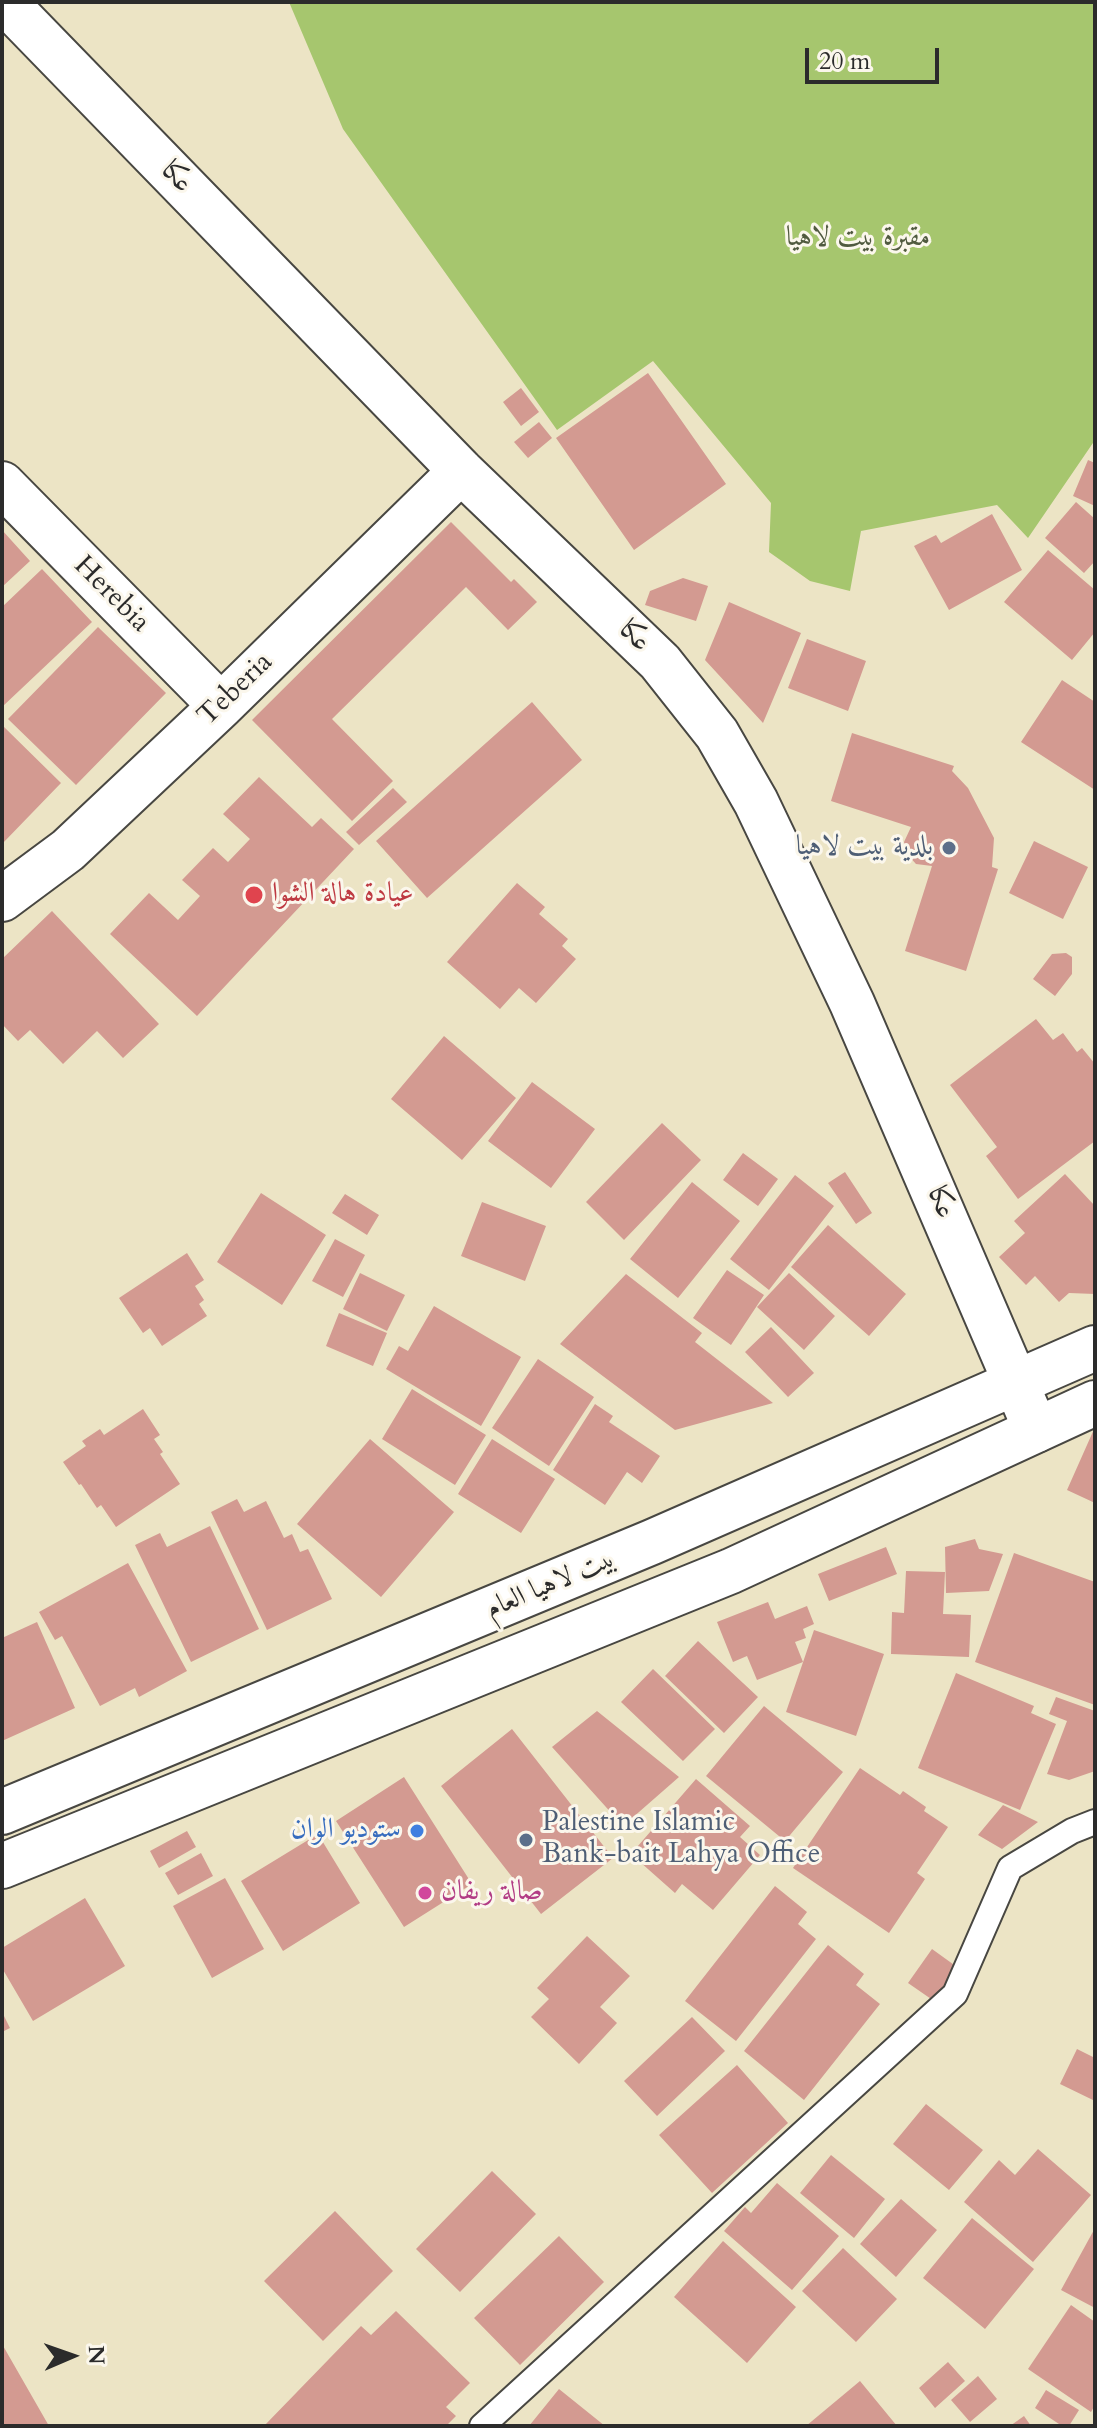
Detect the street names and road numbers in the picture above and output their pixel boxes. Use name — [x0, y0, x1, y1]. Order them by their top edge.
street label: عكا — [153, 155, 199, 201]
street label: Herebia — [66, 550, 156, 640]
street label: عكا — [611, 614, 657, 660]
street label: Teberia — [192, 646, 280, 734]
street label: عكا — [918, 1182, 962, 1224]
street label: بيت لاهيا العام — [481, 1543, 621, 1627]

